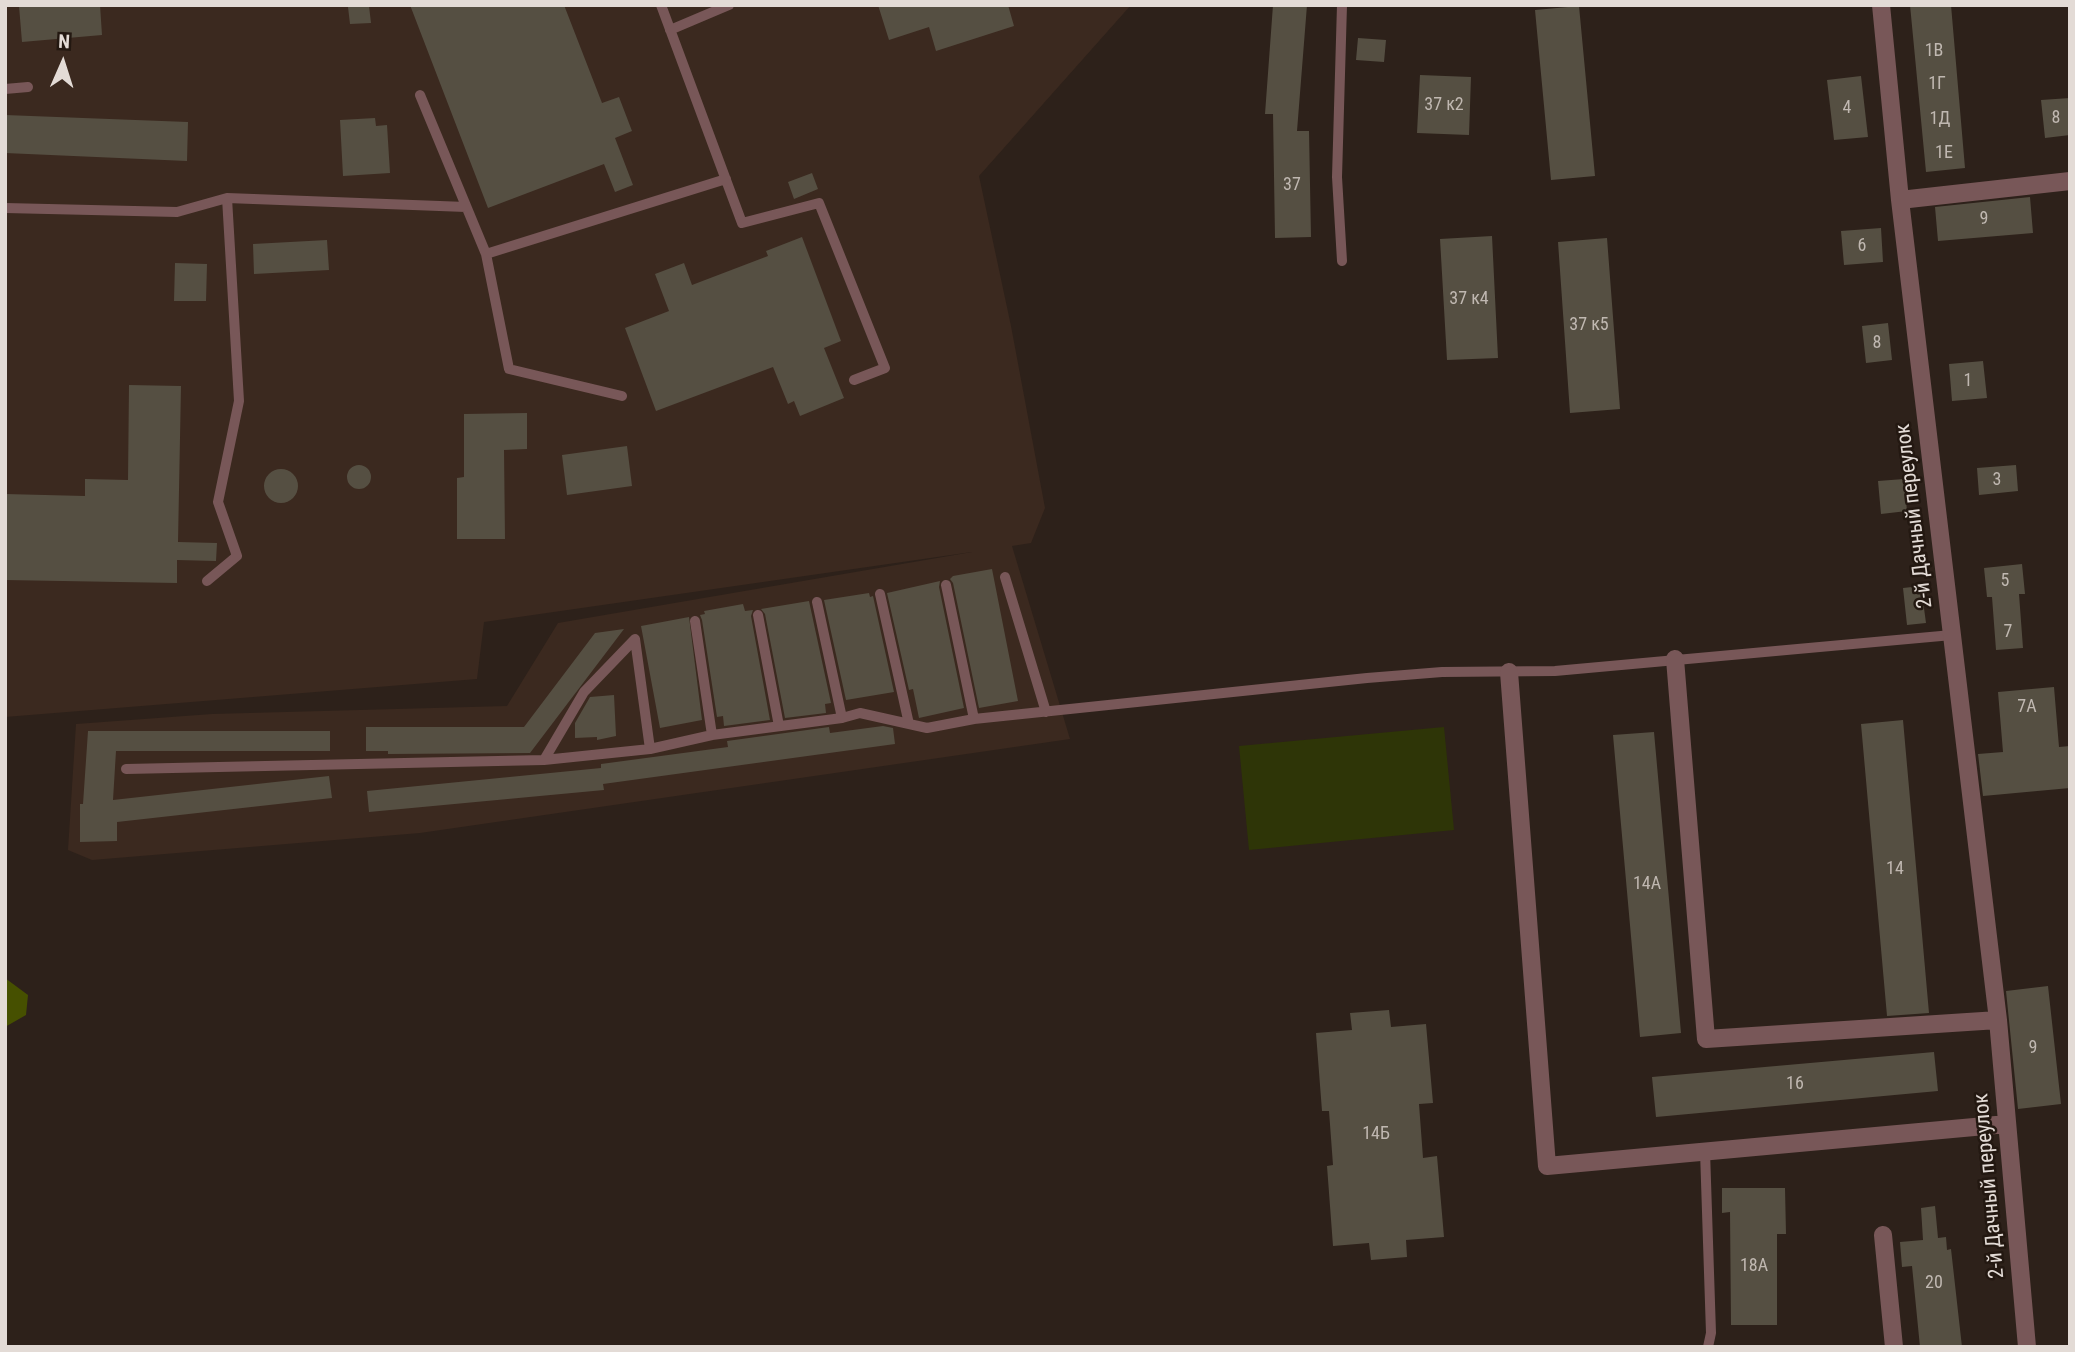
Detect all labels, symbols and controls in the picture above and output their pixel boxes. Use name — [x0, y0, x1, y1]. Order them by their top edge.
north arrow — [28, 28, 98, 98]
text: N — [58, 30, 71, 53]
house number: 1В — [1925, 40, 1943, 62]
house number: 1Г — [1928, 73, 1946, 95]
house number: 37 к2 — [1424, 94, 1464, 116]
house number: 4 — [1843, 97, 1851, 119]
house number: 8 — [2052, 107, 2060, 129]
house number: 1Д — [1930, 108, 1950, 130]
house number: 1Е — [1935, 142, 1953, 164]
house number: 37 — [1283, 174, 1301, 196]
house number: 9 — [1980, 208, 1988, 230]
house number: 6 — [1858, 235, 1866, 257]
house number: 37 к4 — [1449, 288, 1489, 310]
house number: 37 к5 — [1569, 314, 1609, 336]
house number: 8 — [1873, 332, 1881, 354]
house number: 1 — [1964, 370, 1972, 392]
street label: 2-й Дачный переулок — [1891, 422, 1939, 610]
house number: 3 — [1993, 469, 2001, 491]
house number: 5 — [2001, 570, 2009, 592]
house number: 7 — [2004, 621, 2012, 643]
house number: 7А — [2017, 696, 2037, 718]
house number: 14 — [1886, 858, 1904, 880]
house number: 14А — [1633, 873, 1661, 895]
house number: 9 — [2029, 1037, 2037, 1059]
house number: 16 — [1786, 1073, 1804, 1095]
street label: 2-й Дачный переулок — [1969, 1092, 2011, 1280]
house number: 14Б — [1362, 1123, 1390, 1145]
house number: 18А — [1740, 1255, 1768, 1277]
house number: 20 — [1925, 1272, 1943, 1294]

